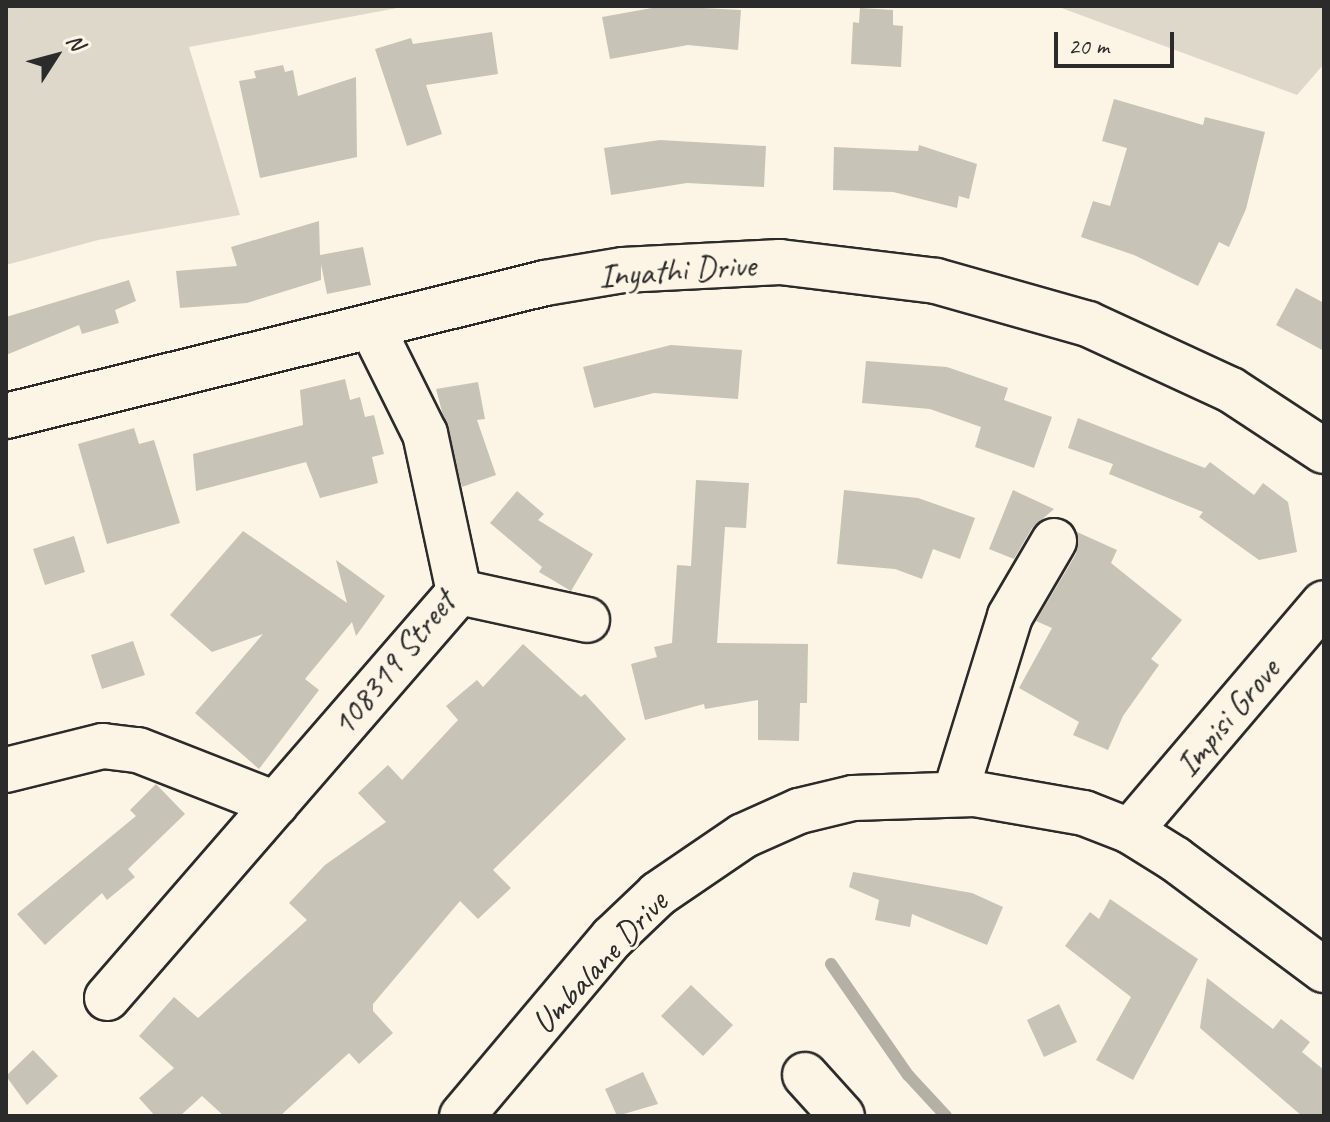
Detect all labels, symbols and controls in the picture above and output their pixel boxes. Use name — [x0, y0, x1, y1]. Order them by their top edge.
north arrow — [16, 16, 96, 96]
scale bar — [1058, 16, 1178, 66]
text: N — [60, 28, 91, 56]
text: 20 m — [1068, 31, 1109, 61]
street label: Inyathi Drive — [597, 244, 757, 296]
street label: 108319 Street — [322, 583, 464, 743]
street label: Impisi Grove — [1166, 650, 1288, 784]
street label: Umbalane Drive — [522, 882, 676, 1042]

